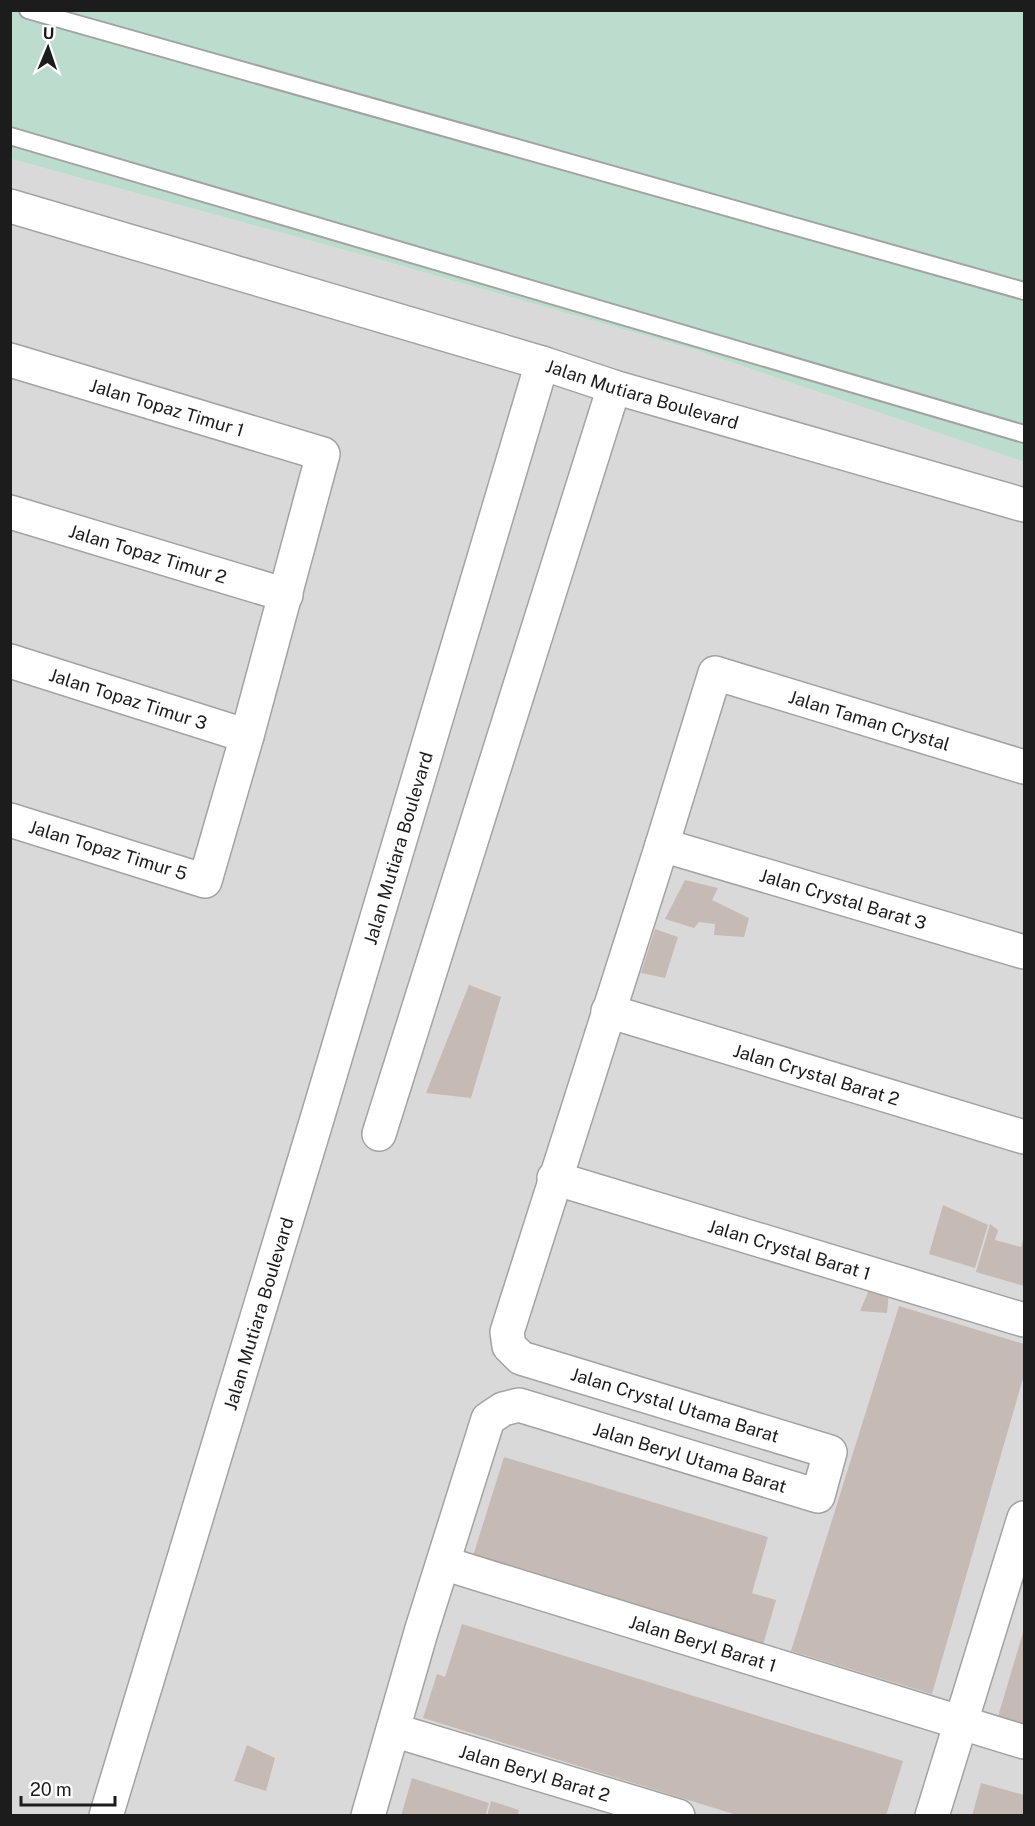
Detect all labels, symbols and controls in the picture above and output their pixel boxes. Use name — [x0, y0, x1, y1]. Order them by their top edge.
north arrow — [18, 18, 78, 78]
text: U — [42, 24, 55, 43]
street label: Jalan Mutiara Boulevard — [543, 355, 741, 433]
street label: Jalan Topaz Timur 1 — [87, 374, 247, 440]
street label: Jalan Topaz Timur 2 — [66, 520, 229, 587]
street label: Jalan Topaz Timur 3 — [47, 664, 210, 733]
street label: Jalan Taman Crystal — [786, 686, 953, 754]
street label: Jalan Mutiara Boulevard — [359, 749, 436, 947]
street label: Jalan Topaz Timur 5 — [26, 816, 190, 884]
street label: Jalan Crystal Barat 3 — [757, 864, 929, 933]
street label: Jalan Crystal Barat 2 — [731, 1039, 902, 1109]
street label: Jalan Mutiara Boulevard — [219, 1215, 297, 1412]
street label: Jalan Crystal Barat 1 — [706, 1215, 873, 1284]
street label: Jalan Crystal Utama Barat — [568, 1363, 782, 1447]
street label: Jalan Beryl Utama Barat — [591, 1418, 789, 1496]
street label: Jalan Beryl Barat 1 — [627, 1610, 779, 1676]
street label: Jalan Beryl Barat 2 — [457, 1740, 613, 1805]
scale bar — [21, 1769, 116, 1807]
text: 20 m — [30, 1779, 72, 1800]

